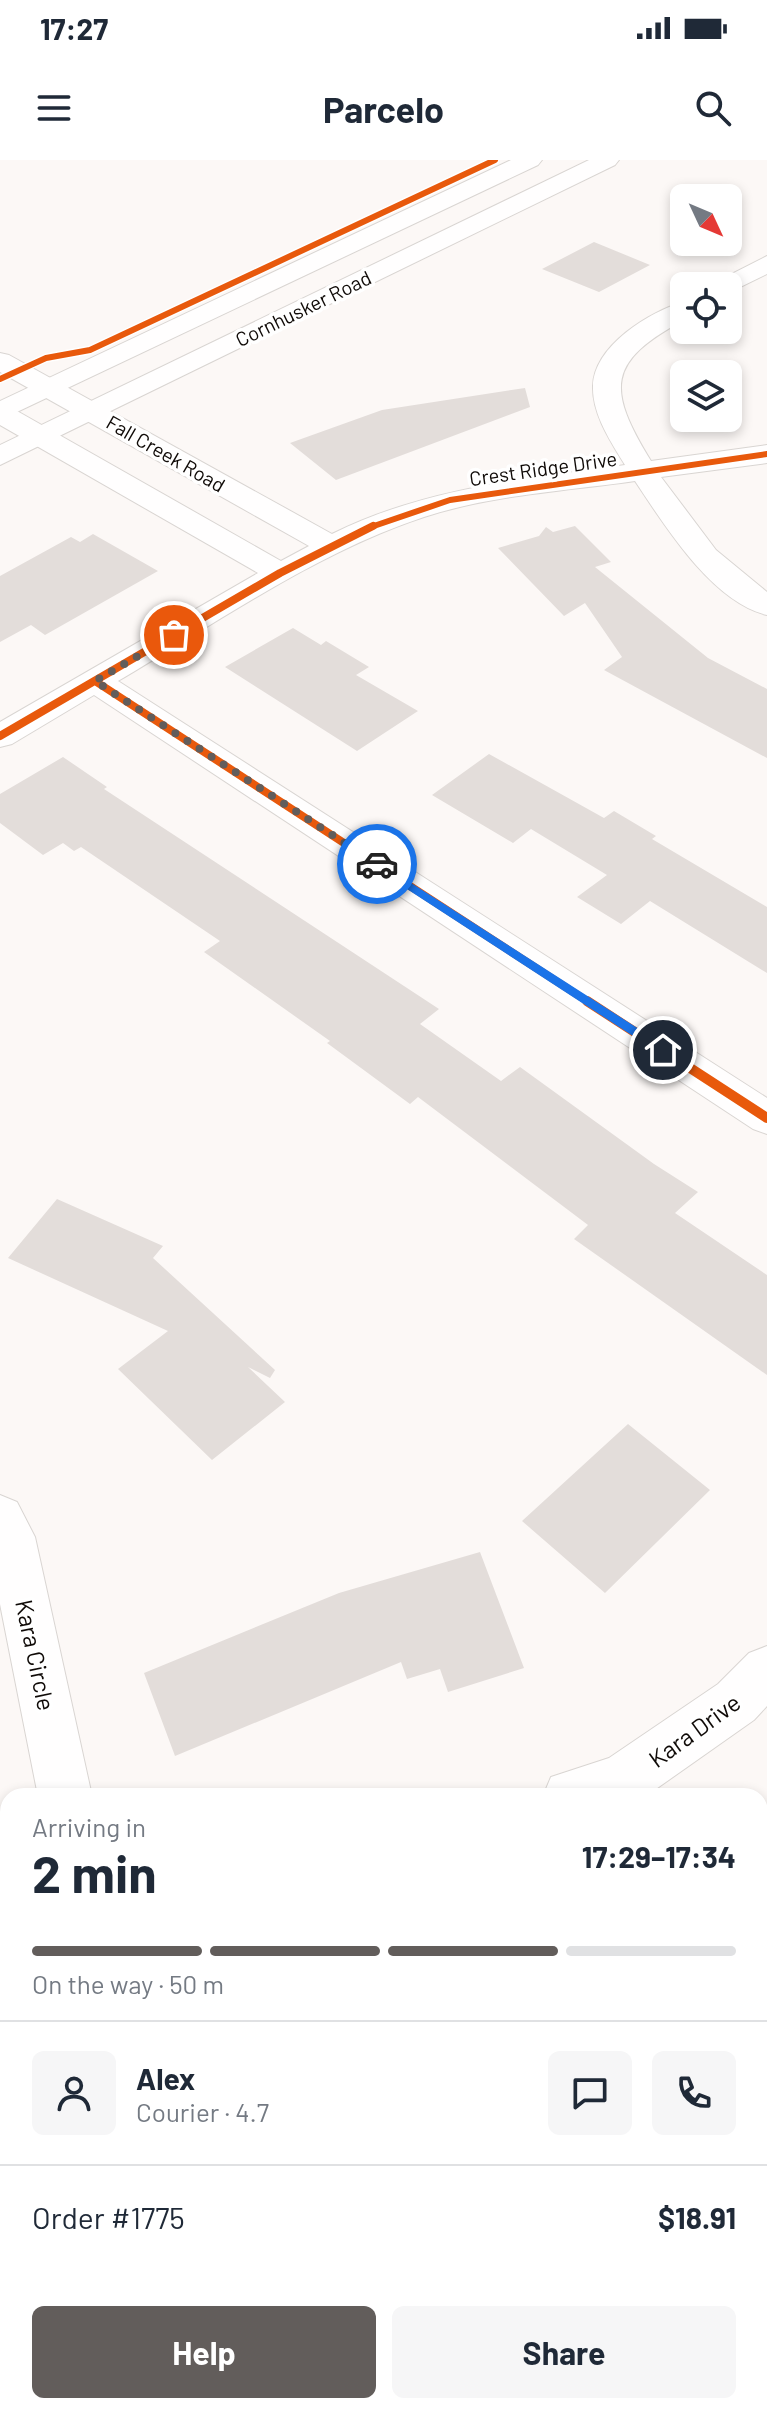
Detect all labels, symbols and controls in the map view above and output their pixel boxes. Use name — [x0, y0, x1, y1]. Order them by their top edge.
text: 17:27 — [40, 10, 108, 46]
icon: menu — [32, 86, 76, 130]
icon: search — [691, 86, 735, 130]
text: Parcelo — [323, 87, 444, 130]
north arrow — [670, 184, 742, 256]
map controls — [670, 184, 742, 432]
street label: Cornhusker Road — [231, 265, 375, 351]
button: locate — [670, 272, 742, 344]
button: layers — [670, 360, 742, 432]
street label: Fall Creek Road — [102, 409, 230, 497]
street label: Crest Ridge Drive — [468, 446, 618, 490]
pin — [140, 601, 208, 669]
icon: bag — [152, 613, 196, 657]
courier — [337, 824, 417, 904]
icon: car — [355, 842, 399, 886]
pin — [629, 1016, 697, 1084]
icon: home — [641, 1028, 685, 1072]
street label: Kara Circle — [10, 1597, 62, 1713]
street label: Kara Drive — [643, 1687, 745, 1773]
text: Arriving in — [32, 1811, 146, 1842]
text: 17:29–17:34 — [582, 1838, 736, 1874]
text: 2 min — [32, 1841, 157, 1903]
text: On the way · 50 m — [32, 1968, 224, 1999]
button: person — [32, 2051, 116, 2135]
button: chat — [548, 2051, 632, 2135]
button: phone — [652, 2051, 736, 2135]
text: Alex — [136, 2060, 195, 2096]
text: Courier · 4.7 — [136, 2096, 269, 2127]
text: Order #1775 — [32, 2199, 185, 2235]
text: $18.91 — [658, 2199, 736, 2235]
button: Help — [32, 2306, 376, 2398]
button: Share — [392, 2306, 736, 2398]

